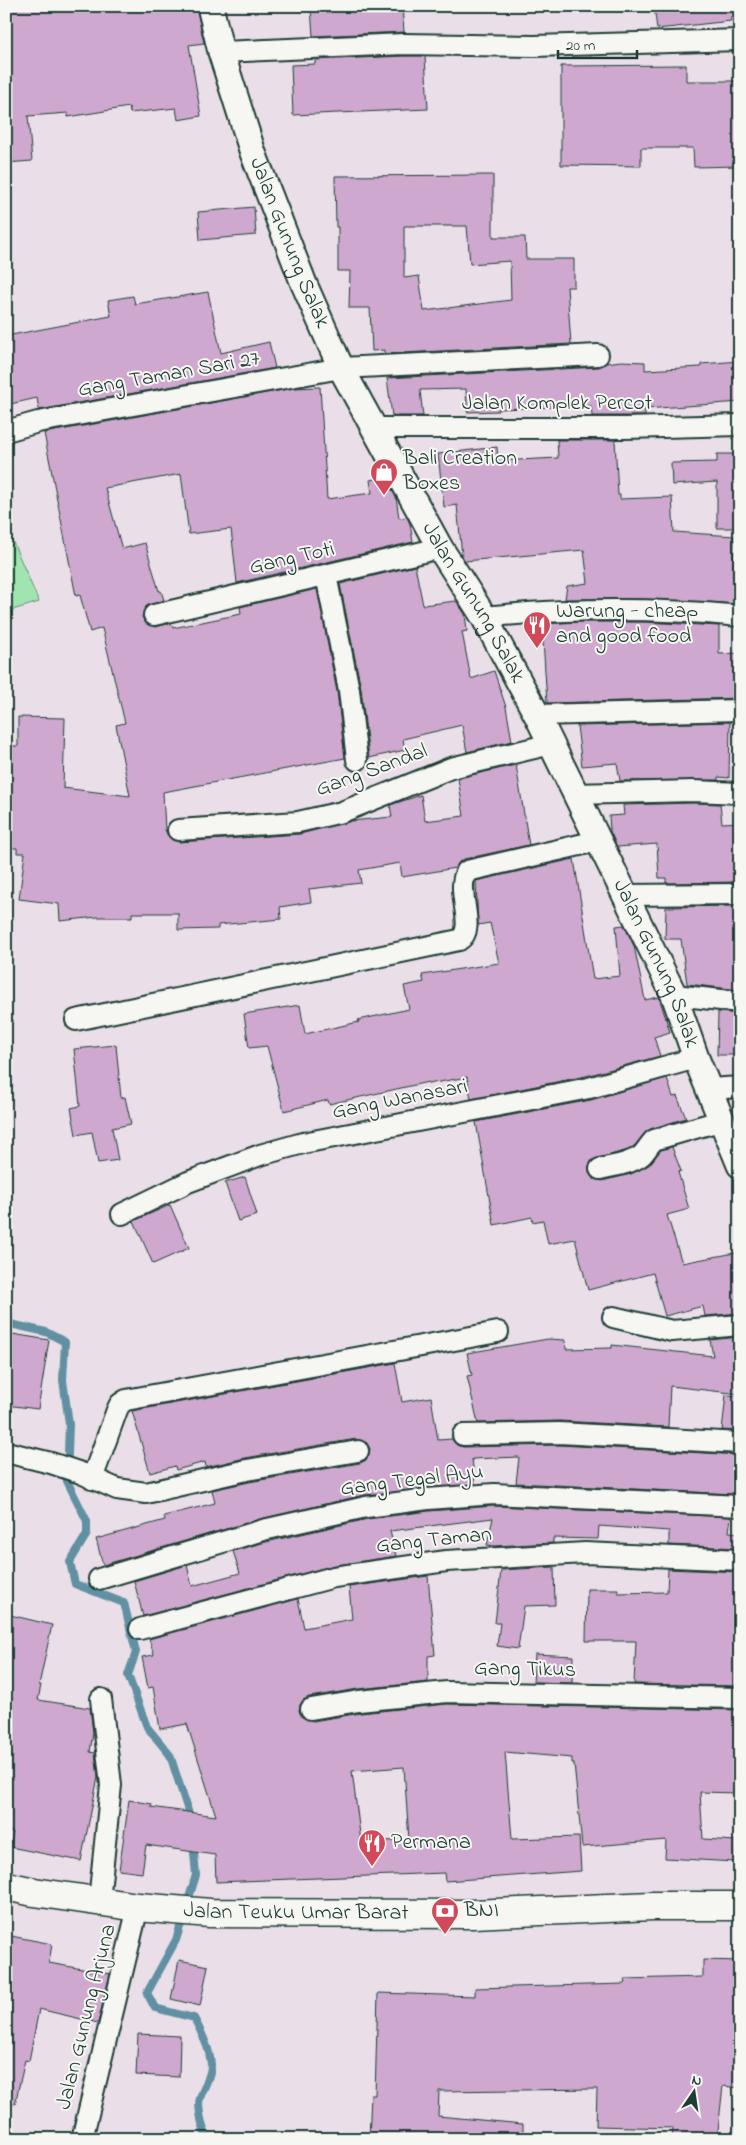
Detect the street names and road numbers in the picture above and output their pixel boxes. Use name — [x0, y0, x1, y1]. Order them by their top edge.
street label: Jalan Gunung Salak — [240, 153, 338, 334]
street label: Gang Taman Sari 27 — [76, 343, 263, 408]
street label: Jalan Komplek Percot — [462, 388, 653, 420]
street label: Jalan Gunung Salak — [413, 517, 533, 689]
street label: Gang Toti — [246, 534, 338, 585]
street label: Gang Sandal — [312, 736, 433, 807]
street label: Jalan Gunung Salak — [604, 874, 707, 1052]
street label: Gang Wanasari — [329, 1071, 471, 1130]
street label: Gang Tegal Ayu — [339, 1456, 485, 1507]
street label: Gang Taman — [375, 1519, 494, 1564]
street label: Gang Tikus — [474, 1653, 576, 1688]
street label: Jalan Teuku Umar Barat — [182, 1895, 409, 1930]
street label: Jalan Gunung Arjuna — [48, 1921, 127, 2114]

